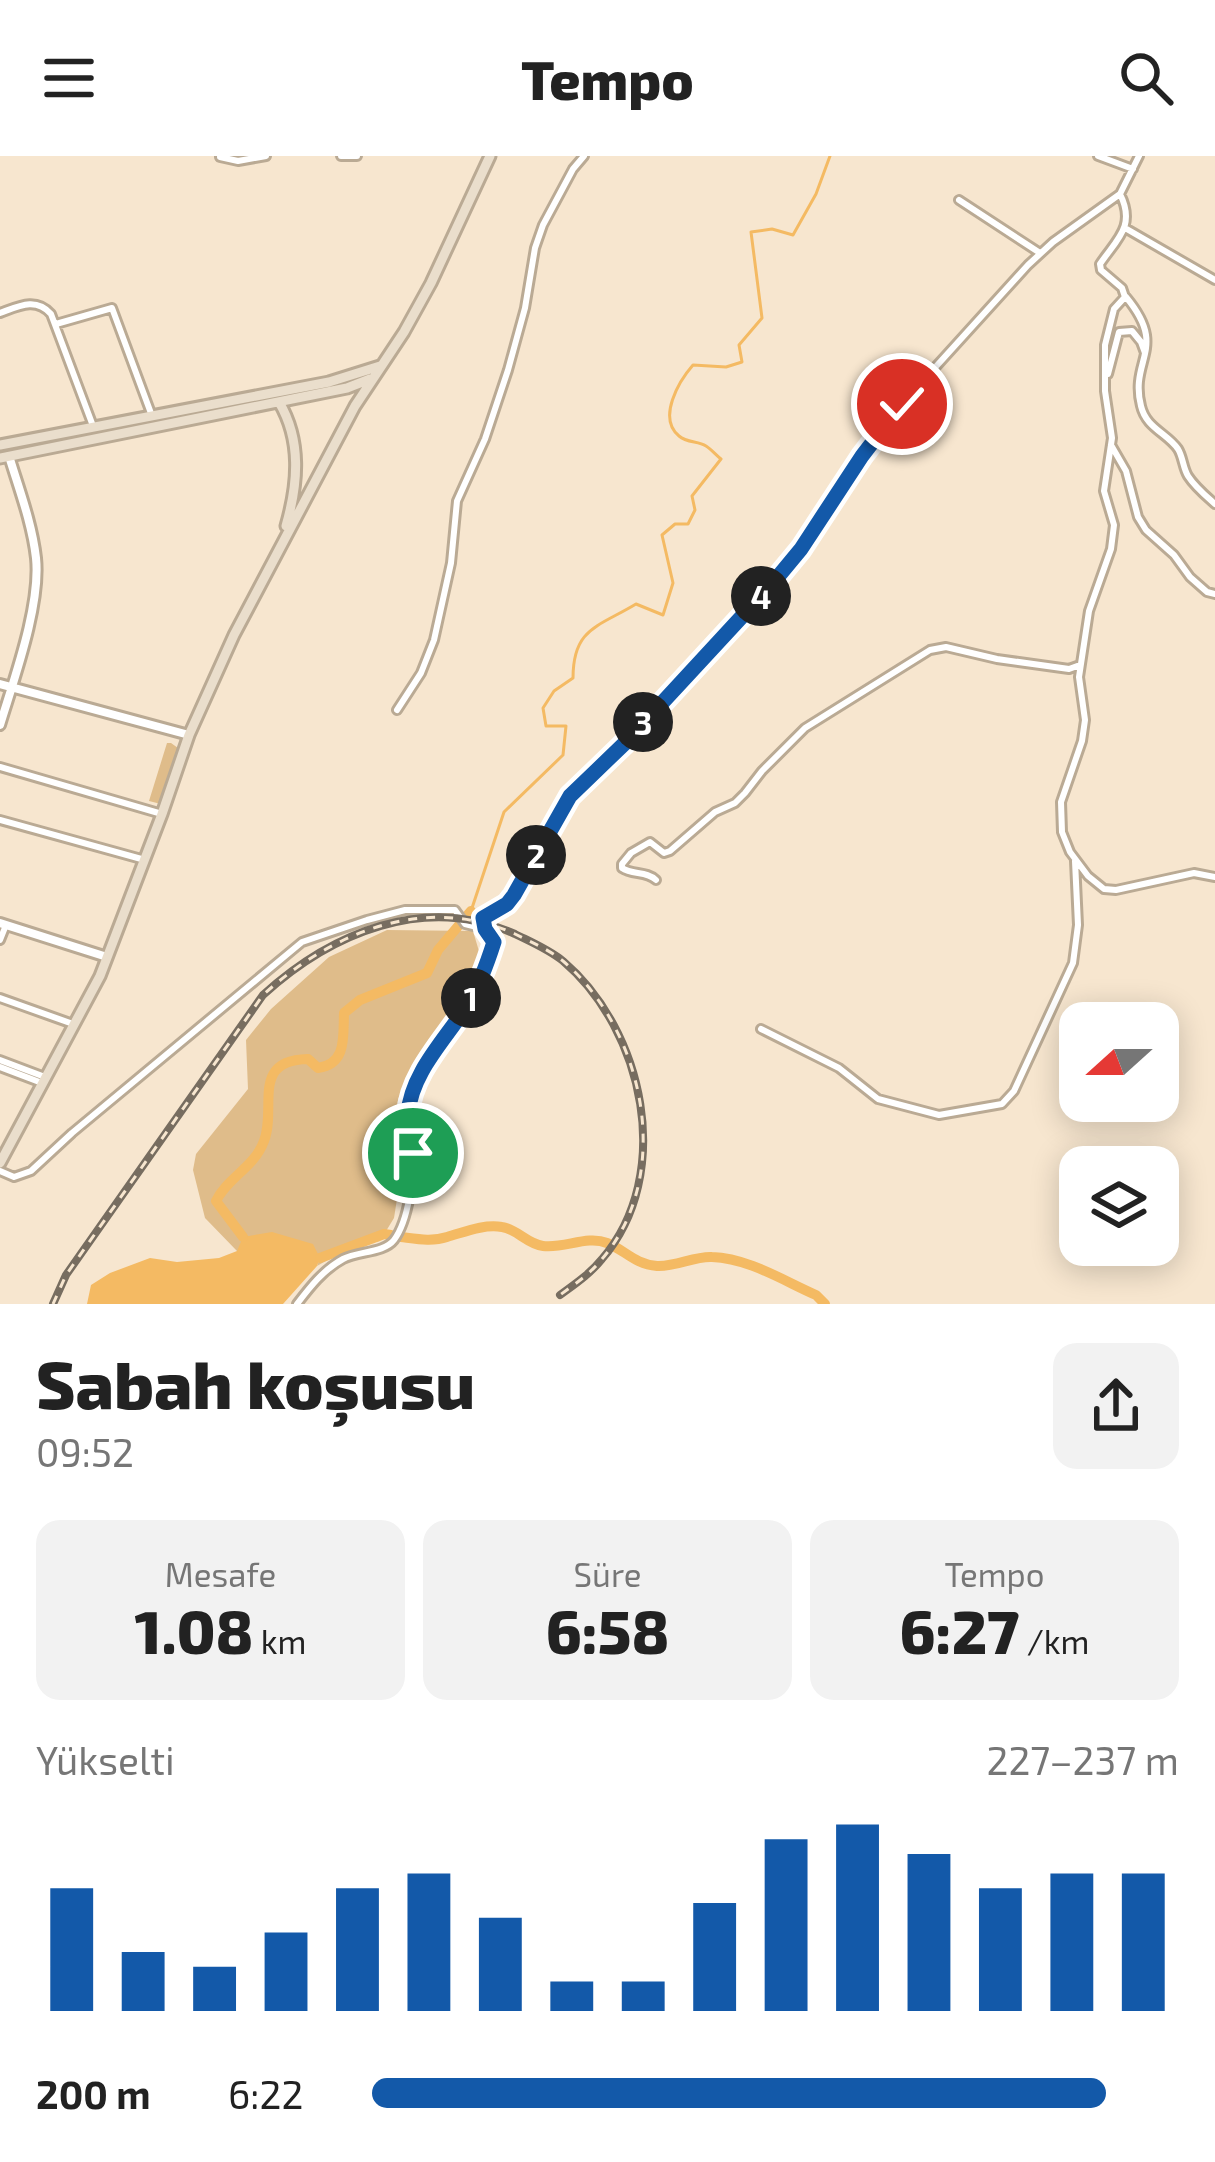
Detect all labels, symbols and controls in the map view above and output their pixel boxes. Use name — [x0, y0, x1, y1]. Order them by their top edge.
icon: menu — [36, 45, 102, 111]
icon: search — [1113, 45, 1179, 111]
text: Tempo — [521, 46, 694, 111]
pin — [851, 353, 953, 455]
icon: check — [869, 371, 935, 437]
pin: 4 — [731, 566, 791, 626]
text: 4 — [750, 576, 772, 616]
pin: 3 — [613, 692, 673, 752]
text: 3 — [634, 702, 652, 742]
pin: 2 — [506, 825, 566, 885]
text: 2 — [526, 835, 546, 875]
pin: 1 — [441, 968, 501, 1028]
text: 1 — [464, 978, 478, 1018]
north arrow — [1059, 1002, 1179, 1122]
map controls — [1059, 1002, 1179, 1266]
pin — [362, 1102, 464, 1204]
icon: arrive — [380, 1120, 446, 1186]
button: layers — [1059, 1146, 1179, 1266]
text: Sabah koşusu — [36, 1343, 475, 1422]
button: share — [1053, 1343, 1179, 1469]
text: 09:52 — [36, 1428, 134, 1475]
text: Mesafe — [165, 1554, 276, 1594]
text: Süre — [574, 1554, 641, 1594]
text: Tempo — [945, 1554, 1045, 1594]
text: 1.08 — [135, 1594, 253, 1666]
text: 6:58 — [546, 1594, 669, 1666]
text: 6:27 — [900, 1594, 1019, 1666]
text: km — [253, 1621, 306, 1661]
text: /km — [1019, 1621, 1089, 1661]
text: Yükselti — [36, 1736, 175, 1783]
text: 227–237 m — [986, 1736, 1179, 1783]
text: 200 m — [36, 2070, 151, 2117]
text: 6:22 — [228, 2070, 303, 2117]

